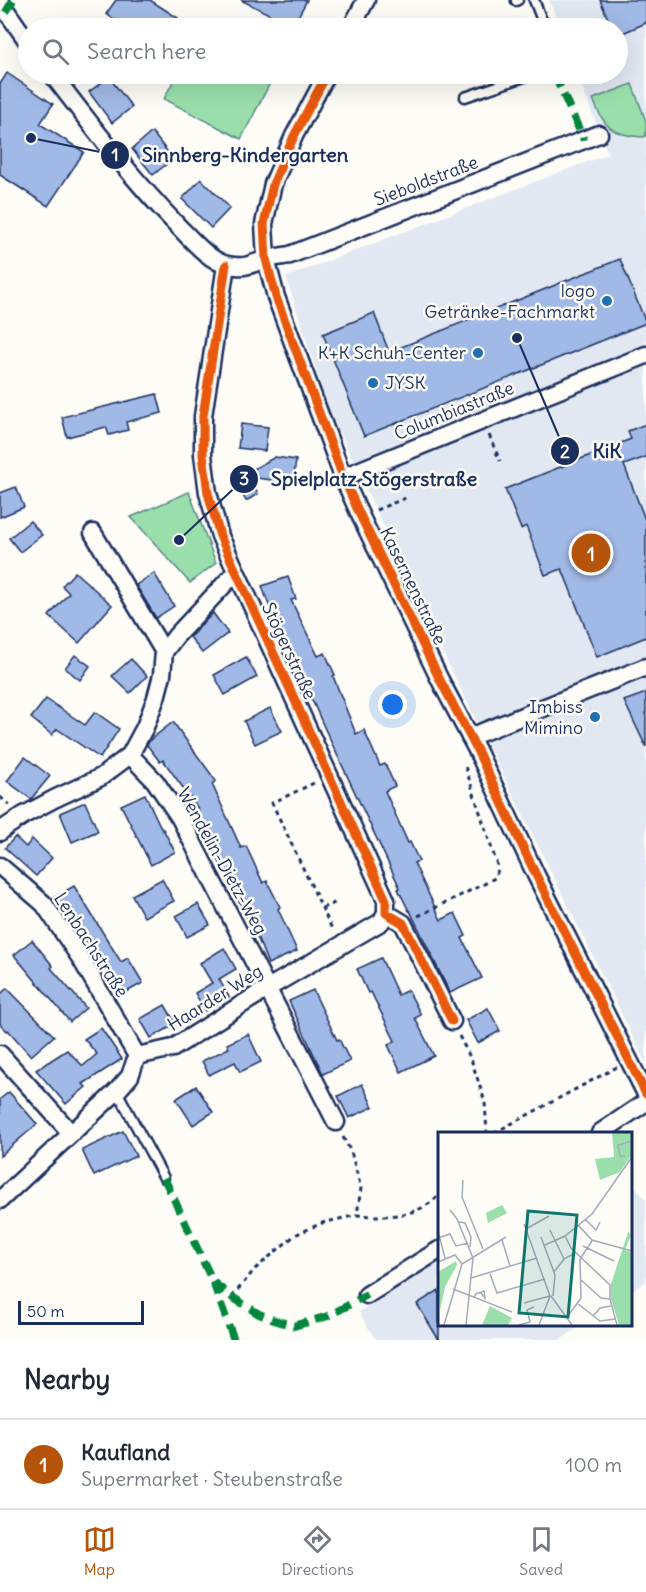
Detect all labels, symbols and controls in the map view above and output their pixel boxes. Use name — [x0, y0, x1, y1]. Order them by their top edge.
search box — [18, 18, 628, 84]
icon: search — [39, 35, 72, 68]
text: Search here — [87, 37, 206, 65]
callout: Sinnberg-Kindergarten — [100, 136, 360, 174]
text: Sinnberg-Kindergarten — [142, 142, 349, 167]
text: 1 — [111, 143, 119, 166]
street label: Sieboldstraße — [371, 150, 481, 211]
place label: logo Getränke-Fachmarkt — [424, 279, 595, 323]
marker: logo Getränke-Fachmarkt — [600, 294, 614, 308]
place label: K+K Schuh-Center — [318, 341, 467, 364]
marker: K+K Schuh-Center — [471, 346, 485, 360]
place label: JYSK — [385, 371, 426, 394]
marker: JYSK — [366, 376, 380, 390]
street label: Columbiastraße — [390, 376, 517, 445]
callout: KiK — [550, 432, 633, 470]
text: KiK — [592, 438, 622, 463]
text: 2 — [560, 440, 570, 463]
callout: Spielplatz Stögerstraße — [229, 460, 489, 498]
text: Spielplatz Stögerstraße — [271, 466, 477, 491]
text: 3 — [239, 467, 249, 490]
street label: Kasernenstraße — [375, 523, 452, 648]
pin: 1 — [572, 530, 610, 576]
street label: Stögerstraße — [257, 599, 322, 703]
your location — [378, 690, 407, 719]
place label: Imbiss Mimino — [524, 695, 583, 739]
marker: Imbiss Mimino — [588, 710, 602, 724]
street label: Wendelin-Dietz-Weg — [172, 783, 273, 939]
street label: Lenbachstraße — [49, 888, 134, 1001]
street label: Haarder Weg — [163, 959, 267, 1036]
inset map — [438, 1132, 631, 1325]
scale bar — [18, 1298, 144, 1326]
text: 50 m — [27, 1301, 65, 1321]
text: Nearby — [24, 1363, 110, 1396]
text: Kaufland — [81, 1438, 170, 1466]
text: 1 — [40, 1452, 47, 1477]
text: 100 m — [565, 1452, 622, 1477]
text: Supermarket · Steubenstraße — [81, 1466, 343, 1491]
tab: Map — [83, 1523, 116, 1579]
tab: Directions — [281, 1523, 354, 1579]
tab: Saved — [519, 1523, 563, 1579]

